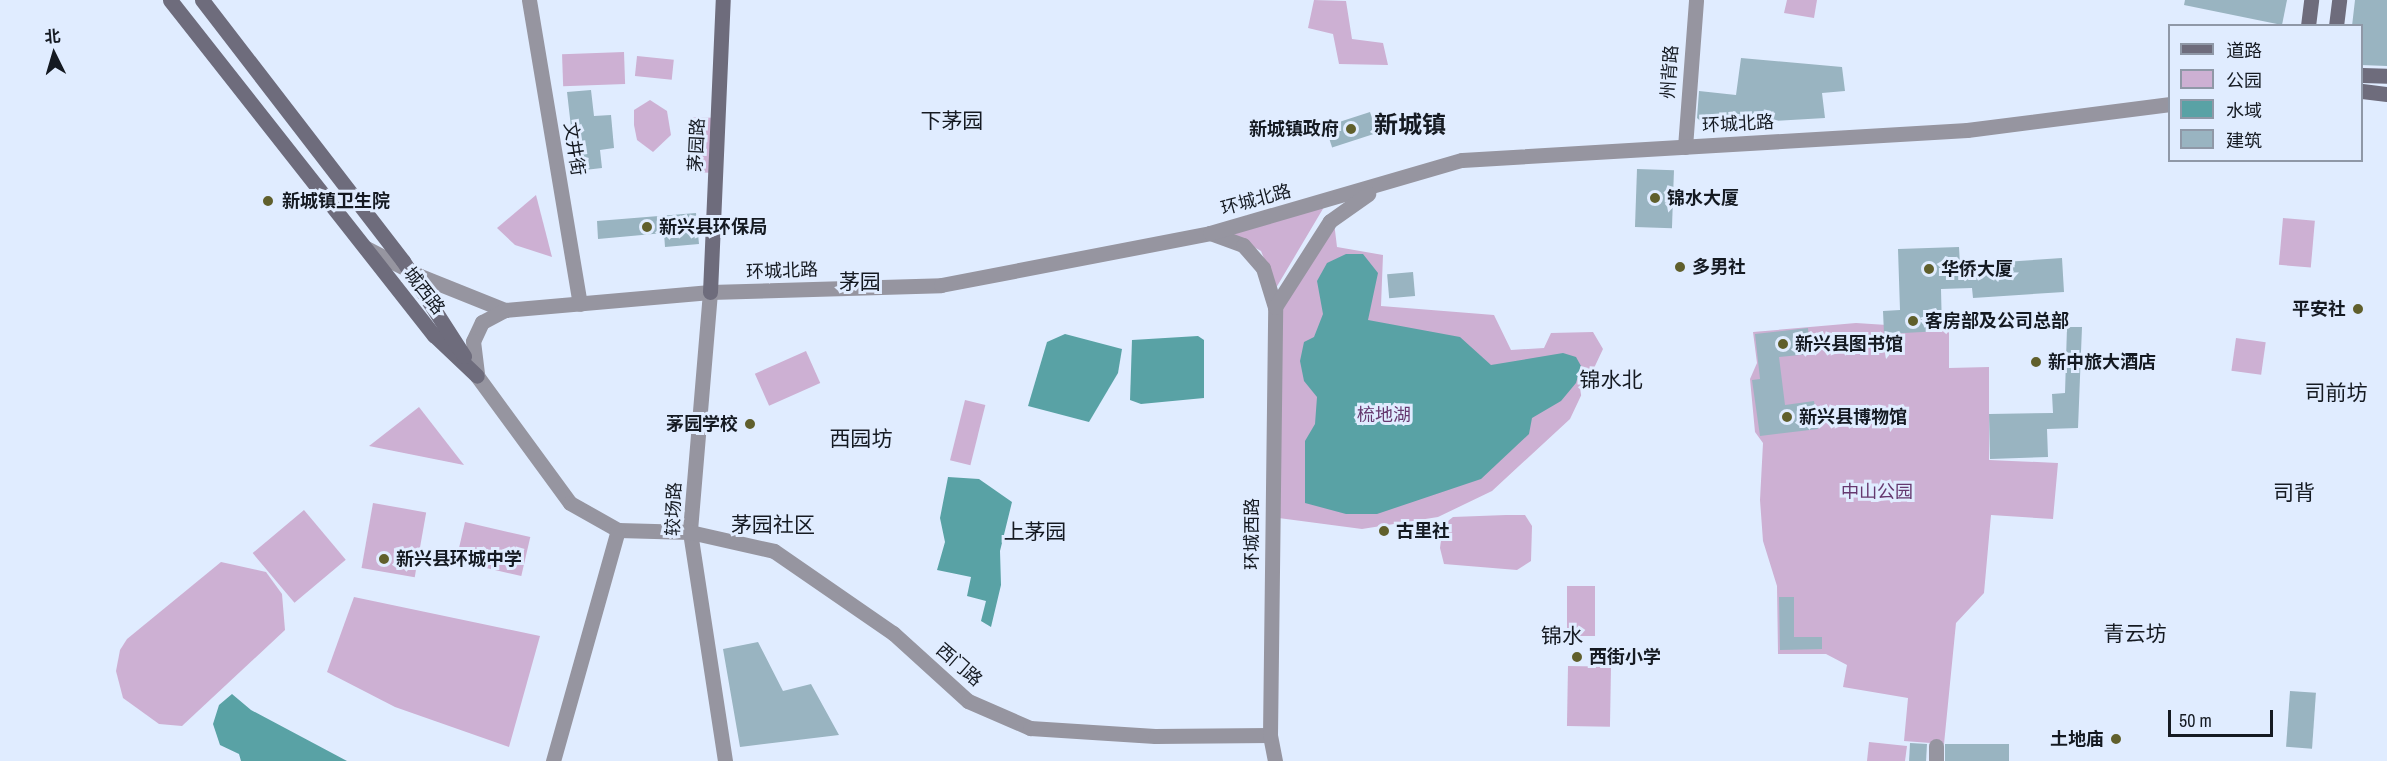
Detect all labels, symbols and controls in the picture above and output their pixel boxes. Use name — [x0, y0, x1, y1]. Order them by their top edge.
north arrow — [24, 24, 84, 84]
text: 北 — [43, 24, 61, 48]
legend — [2168, 24, 2363, 162]
text: 道路 — [2226, 38, 2262, 63]
street label: 州背路 — [1657, 44, 1683, 100]
text: 公园 — [2226, 68, 2262, 93]
text: 水域 — [2226, 98, 2262, 123]
district label: 下茅园 — [921, 108, 983, 134]
district label: 新城镇 — [1374, 111, 1446, 139]
street label: 环城北路 — [1701, 111, 1775, 137]
street label: 茅园路 — [685, 117, 709, 173]
place label: 新城镇政府 — [1249, 118, 1339, 140]
street label: 文井街 — [559, 121, 589, 177]
marker: 新城镇政府 — [1344, 122, 1358, 136]
text: 建筑 — [2226, 128, 2262, 153]
street label: 环城北路 — [1218, 180, 1294, 220]
place label: 锦水大厦 — [1667, 187, 1739, 209]
place label: 新城镇卫生院 — [282, 190, 390, 212]
marker: 锦水大厦 — [1648, 191, 1662, 205]
marker: 新城镇卫生院 — [259, 192, 277, 210]
place label: 新兴县环保局 — [659, 216, 767, 238]
marker: 新兴县环保局 — [640, 220, 654, 234]
place label: 多男社 — [1692, 256, 1746, 278]
place label: 华侨大厦 — [1941, 258, 2013, 280]
street label: 环城北路 — [746, 259, 818, 283]
marker: 多男社 — [1673, 260, 1687, 274]
marker: 华侨大厦 — [1922, 262, 1936, 276]
street label: 城西路 — [399, 263, 449, 319]
district label: 茅园 — [839, 269, 881, 295]
place label: 平安社 — [2292, 298, 2346, 320]
marker: 平安社 — [2351, 302, 2365, 316]
place label: 客房部及公司总部 — [1925, 310, 2069, 332]
marker: 客房部及公司总部 — [1906, 314, 1920, 328]
place label: 新兴县图书馆 — [1795, 333, 1903, 355]
marker: 新兴县图书馆 — [1776, 337, 1790, 351]
place label: 新中旅大酒店 — [2048, 351, 2156, 373]
marker: 新中旅大酒店 — [2029, 355, 2043, 369]
district label: 锦水北 — [1580, 367, 1642, 393]
district label: 司前坊 — [2305, 380, 2367, 406]
park label: 梳地湖 — [1357, 404, 1411, 426]
place label: 新兴县博物馆 — [1799, 406, 1907, 428]
marker: 新兴县博物馆 — [1780, 410, 1794, 424]
place label: 茅园学校 — [666, 413, 738, 435]
marker: 茅园学校 — [743, 417, 757, 431]
district label: 西园坊 — [830, 426, 892, 452]
district label: 司背 — [2273, 480, 2315, 506]
park label: 中山公园 — [1841, 481, 1913, 503]
street label: 较场路 — [662, 482, 686, 536]
street label: 环城西路 — [1241, 498, 1263, 570]
district label: 茅园社区 — [731, 512, 815, 538]
district label: 上茅园 — [1004, 519, 1066, 545]
place label: 古里社 — [1396, 520, 1450, 542]
marker: 古里社 — [1377, 524, 1391, 538]
place label: 新兴县环城中学 — [396, 548, 522, 570]
marker: 新兴县环城中学 — [377, 552, 391, 566]
district label: 青云坊 — [2104, 621, 2166, 647]
district label: 锦水 — [1541, 623, 1583, 649]
street label: 西门路 — [932, 639, 986, 691]
place label: 西街小学 — [1589, 646, 1661, 668]
marker: 西街小学 — [1570, 650, 1584, 664]
scale bar — [2171, 698, 2276, 736]
text: 50 m — [2179, 708, 2212, 733]
place label: 土地庙 — [2050, 728, 2104, 750]
marker: 土地庙 — [2109, 732, 2123, 746]

